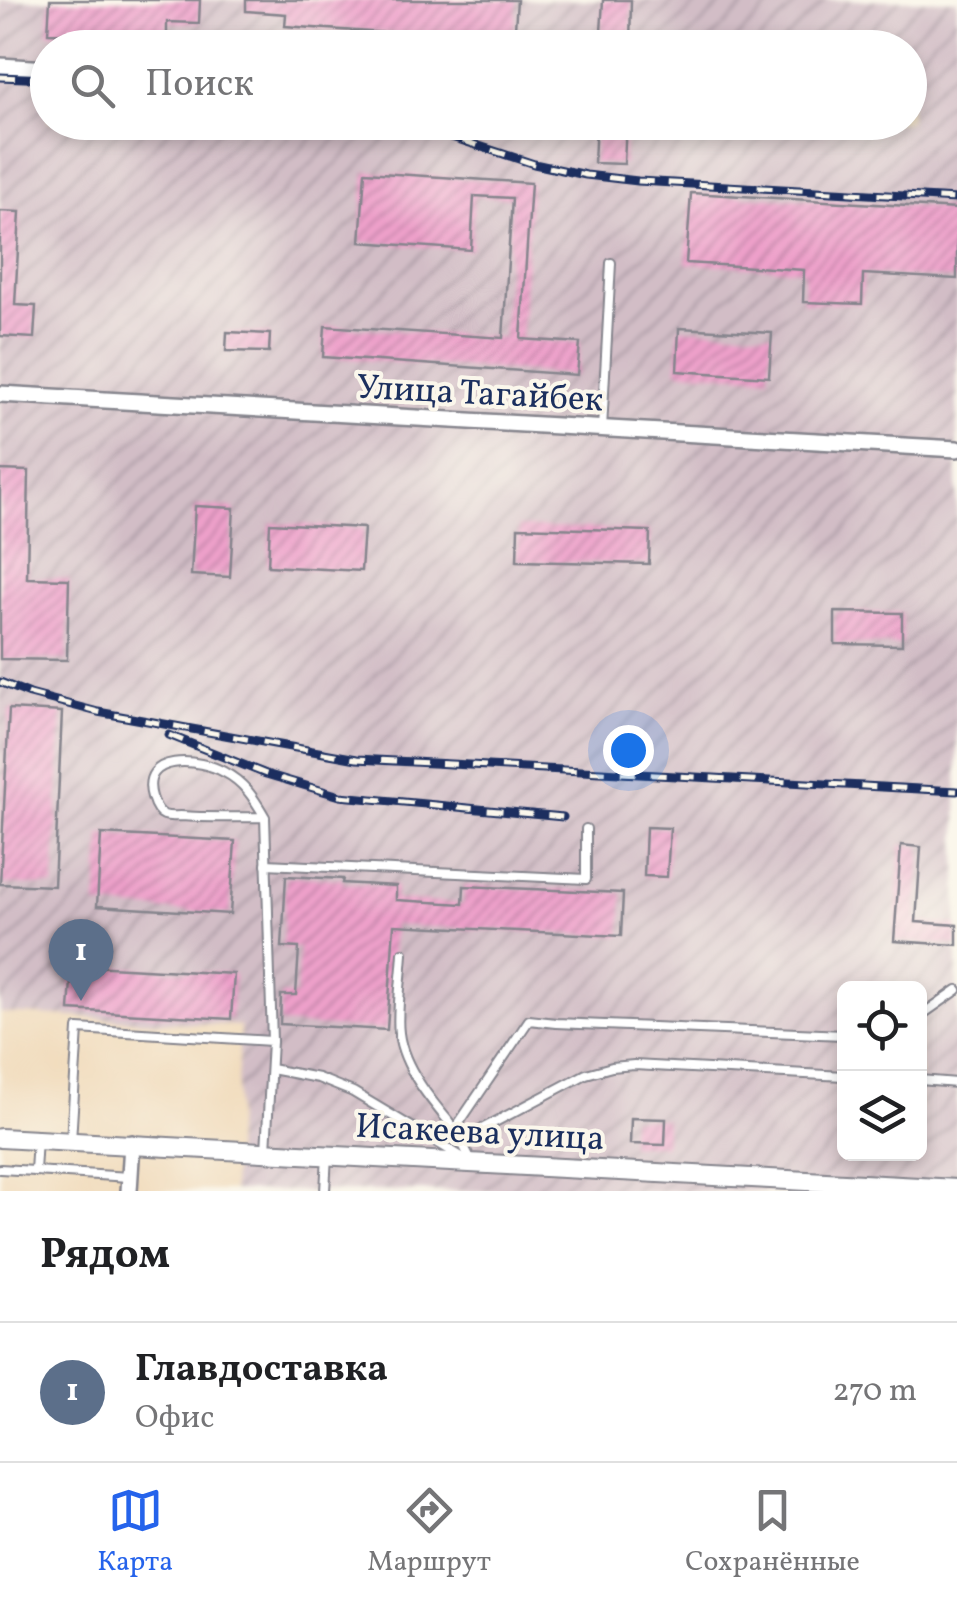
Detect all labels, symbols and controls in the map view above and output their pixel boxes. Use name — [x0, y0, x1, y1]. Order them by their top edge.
search box — [30, 30, 927, 140]
icon: search — [65, 58, 120, 113]
text: Поиск — [145, 59, 254, 112]
street label: Улица Тагайбек — [355, 365, 604, 425]
your location — [603, 725, 654, 776]
pin: 1 — [48, 918, 114, 1001]
map controls — [837, 981, 927, 1161]
button: locate — [837, 981, 927, 1071]
button: layers — [837, 1071, 927, 1161]
street label: Исакеева улица — [354, 1104, 606, 1164]
text: Рядом — [40, 1227, 170, 1286]
text: Главдоставка — [135, 1344, 388, 1397]
text: 1 — [66, 1370, 79, 1414]
text: 270 m — [832, 1370, 917, 1414]
text: Офис — [135, 1397, 215, 1441]
tab: Карта — [97, 1483, 173, 1582]
tab: Маршрут — [367, 1483, 491, 1582]
tab: Сохранённые — [685, 1483, 860, 1582]

